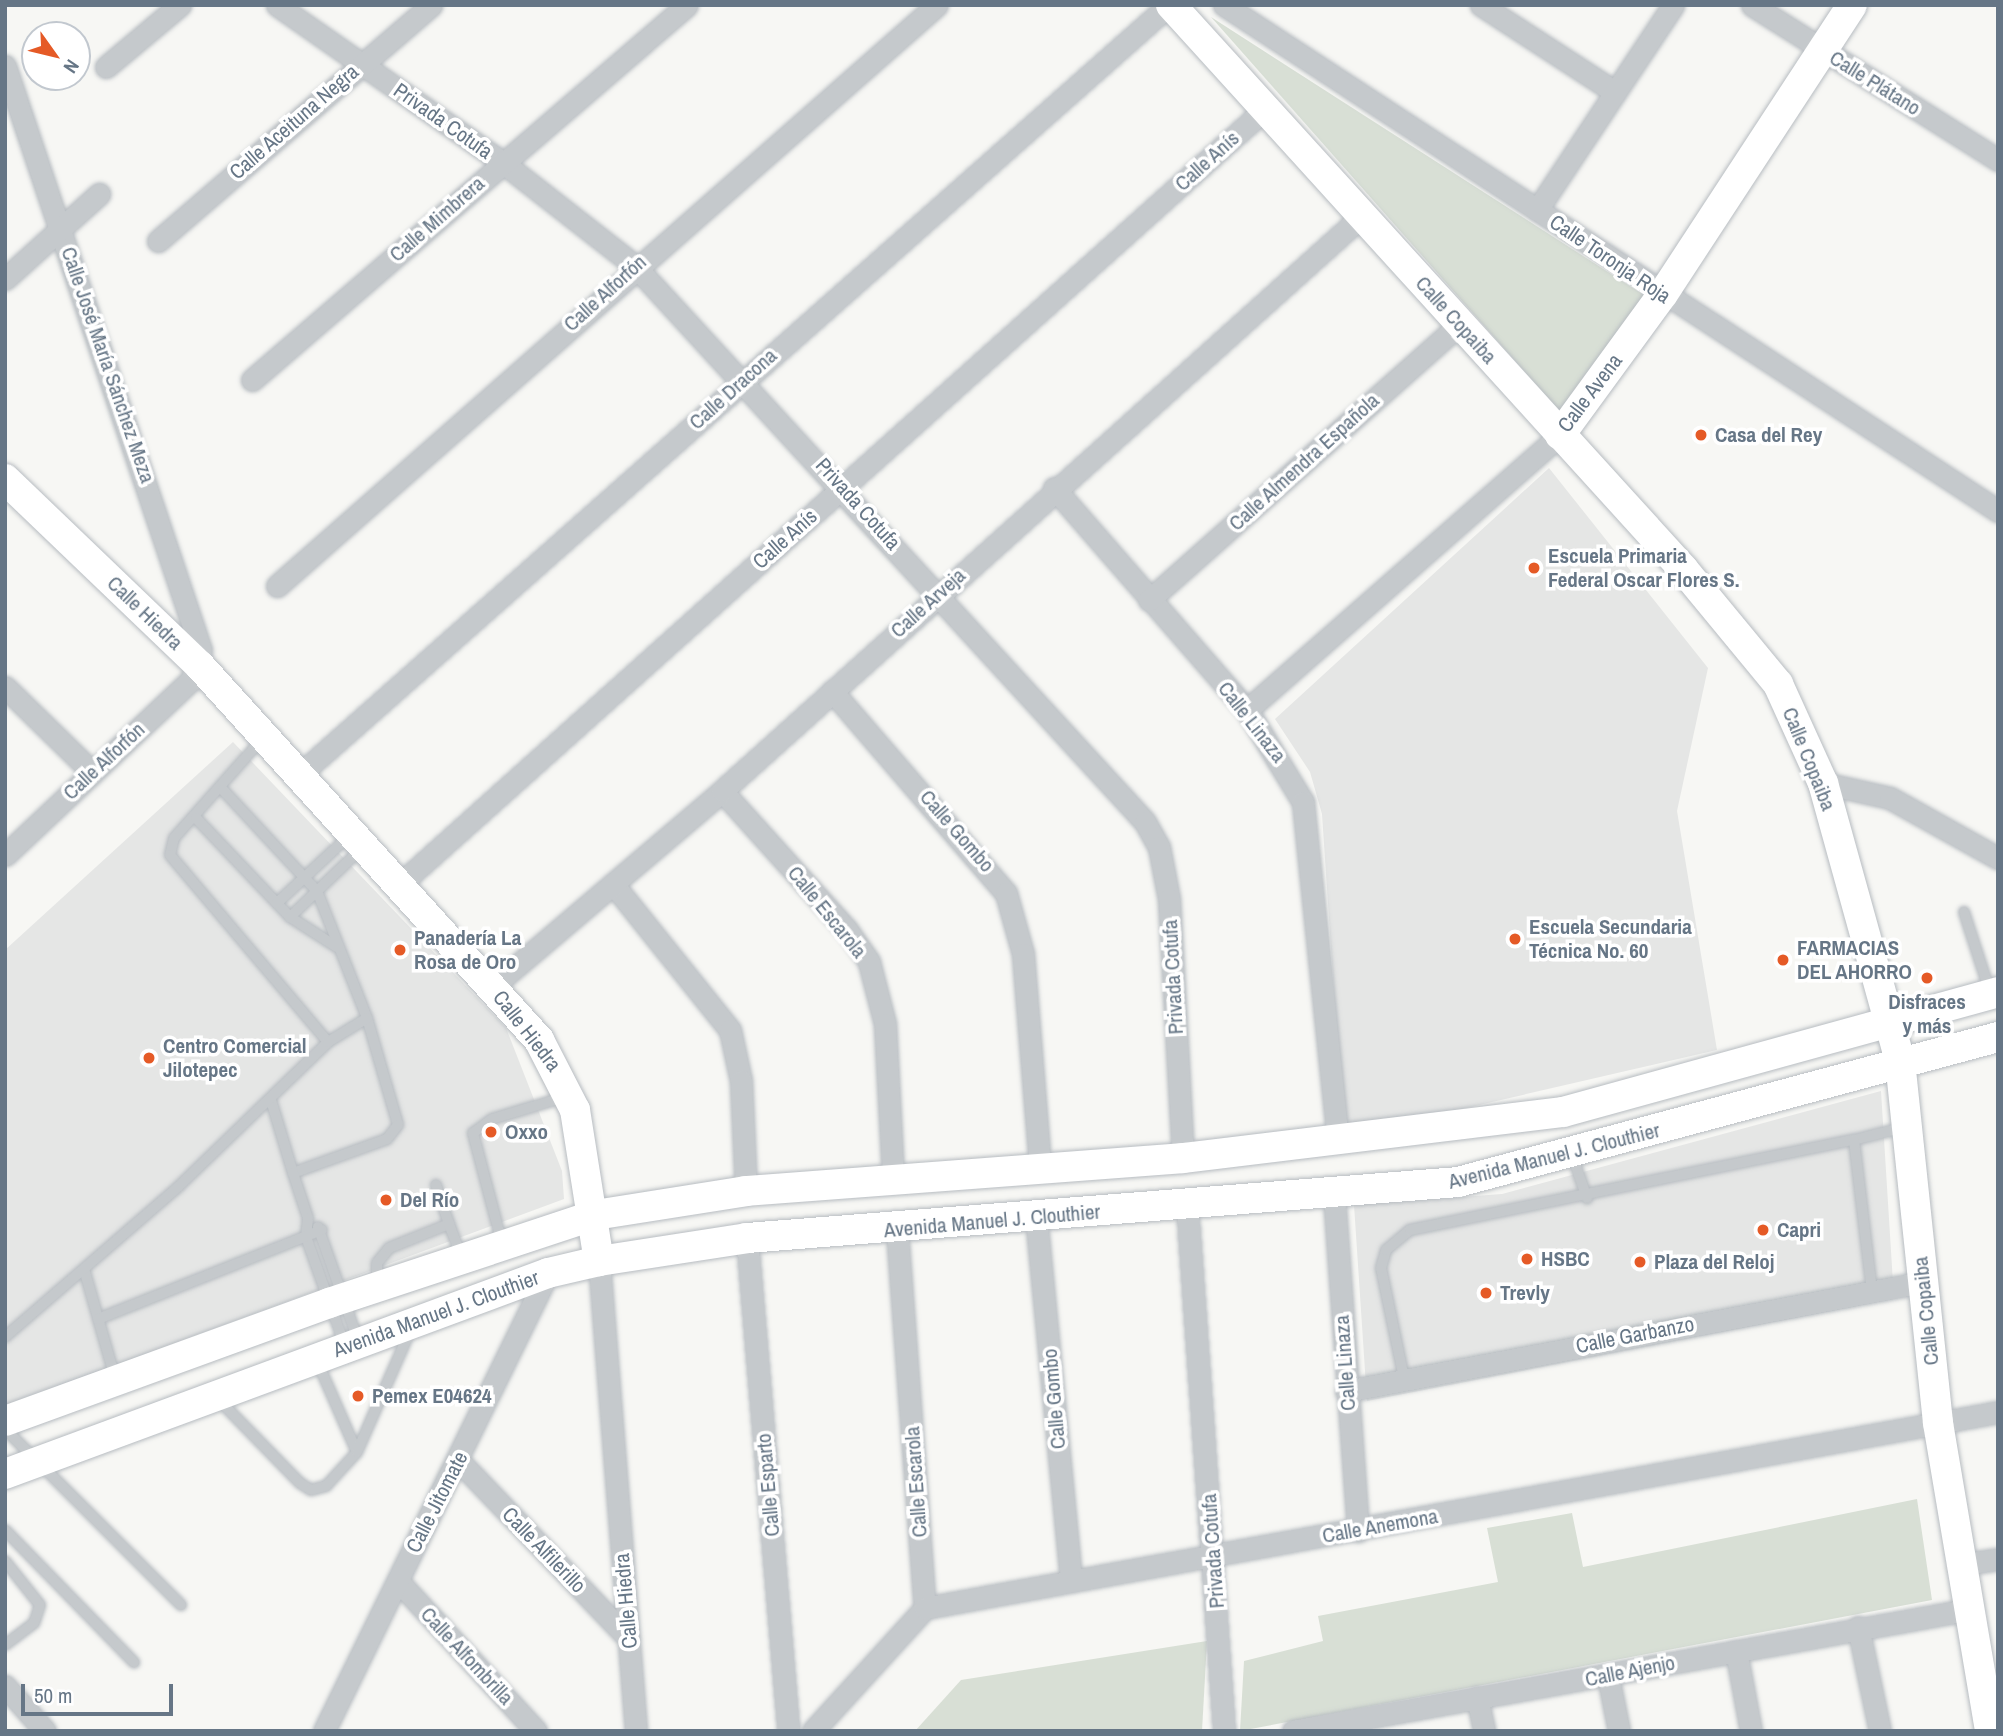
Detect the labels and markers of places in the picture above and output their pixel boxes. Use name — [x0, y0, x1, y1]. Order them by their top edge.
place label: Casa del Rey — [1715, 422, 1822, 448]
marker: Casa del Rey — [1693, 427, 1709, 443]
place label: Escuela Primaria Federal Oscar Flores S. — [1548, 543, 1740, 593]
marker: Escuela Primaria Federal Oscar Flores S. — [1526, 560, 1542, 576]
place label: Escuela Secundaria Técnica No. 60 — [1529, 914, 1692, 964]
place label: Panadería La Rosa de Oro — [414, 925, 521, 975]
marker: Escuela Secundaria Técnica No. 60 — [1507, 931, 1523, 947]
place label: FARMACIAS DEL AHORRO — [1797, 935, 1913, 985]
marker: Panadería La Rosa de Oro — [392, 942, 408, 958]
marker: FARMACIAS DEL AHORRO — [1775, 952, 1791, 968]
marker: Disfraces y más — [1919, 970, 1935, 986]
place label: Disfraces y más — [1888, 989, 1966, 1039]
place label: Centro Comercial Jilotepec — [163, 1033, 307, 1083]
marker: Centro Comercial Jilotepec — [141, 1050, 157, 1066]
place label: Oxxo — [505, 1119, 548, 1145]
marker: Oxxo — [483, 1124, 499, 1140]
place label: Del Río — [400, 1187, 459, 1213]
marker: Del Río — [378, 1192, 394, 1208]
place label: Capri — [1777, 1217, 1821, 1243]
marker: Capri — [1755, 1222, 1771, 1238]
place label: HSBC — [1541, 1246, 1590, 1272]
place label: Plaza del Reloj — [1654, 1249, 1775, 1275]
marker: HSBC — [1519, 1251, 1535, 1267]
marker: Plaza del Reloj — [1632, 1254, 1648, 1270]
place label: Trevly — [1500, 1280, 1550, 1306]
marker: Trevly — [1478, 1285, 1494, 1301]
place label: Pemex E04624 — [372, 1383, 492, 1409]
marker: Pemex E04624 — [350, 1388, 366, 1404]

